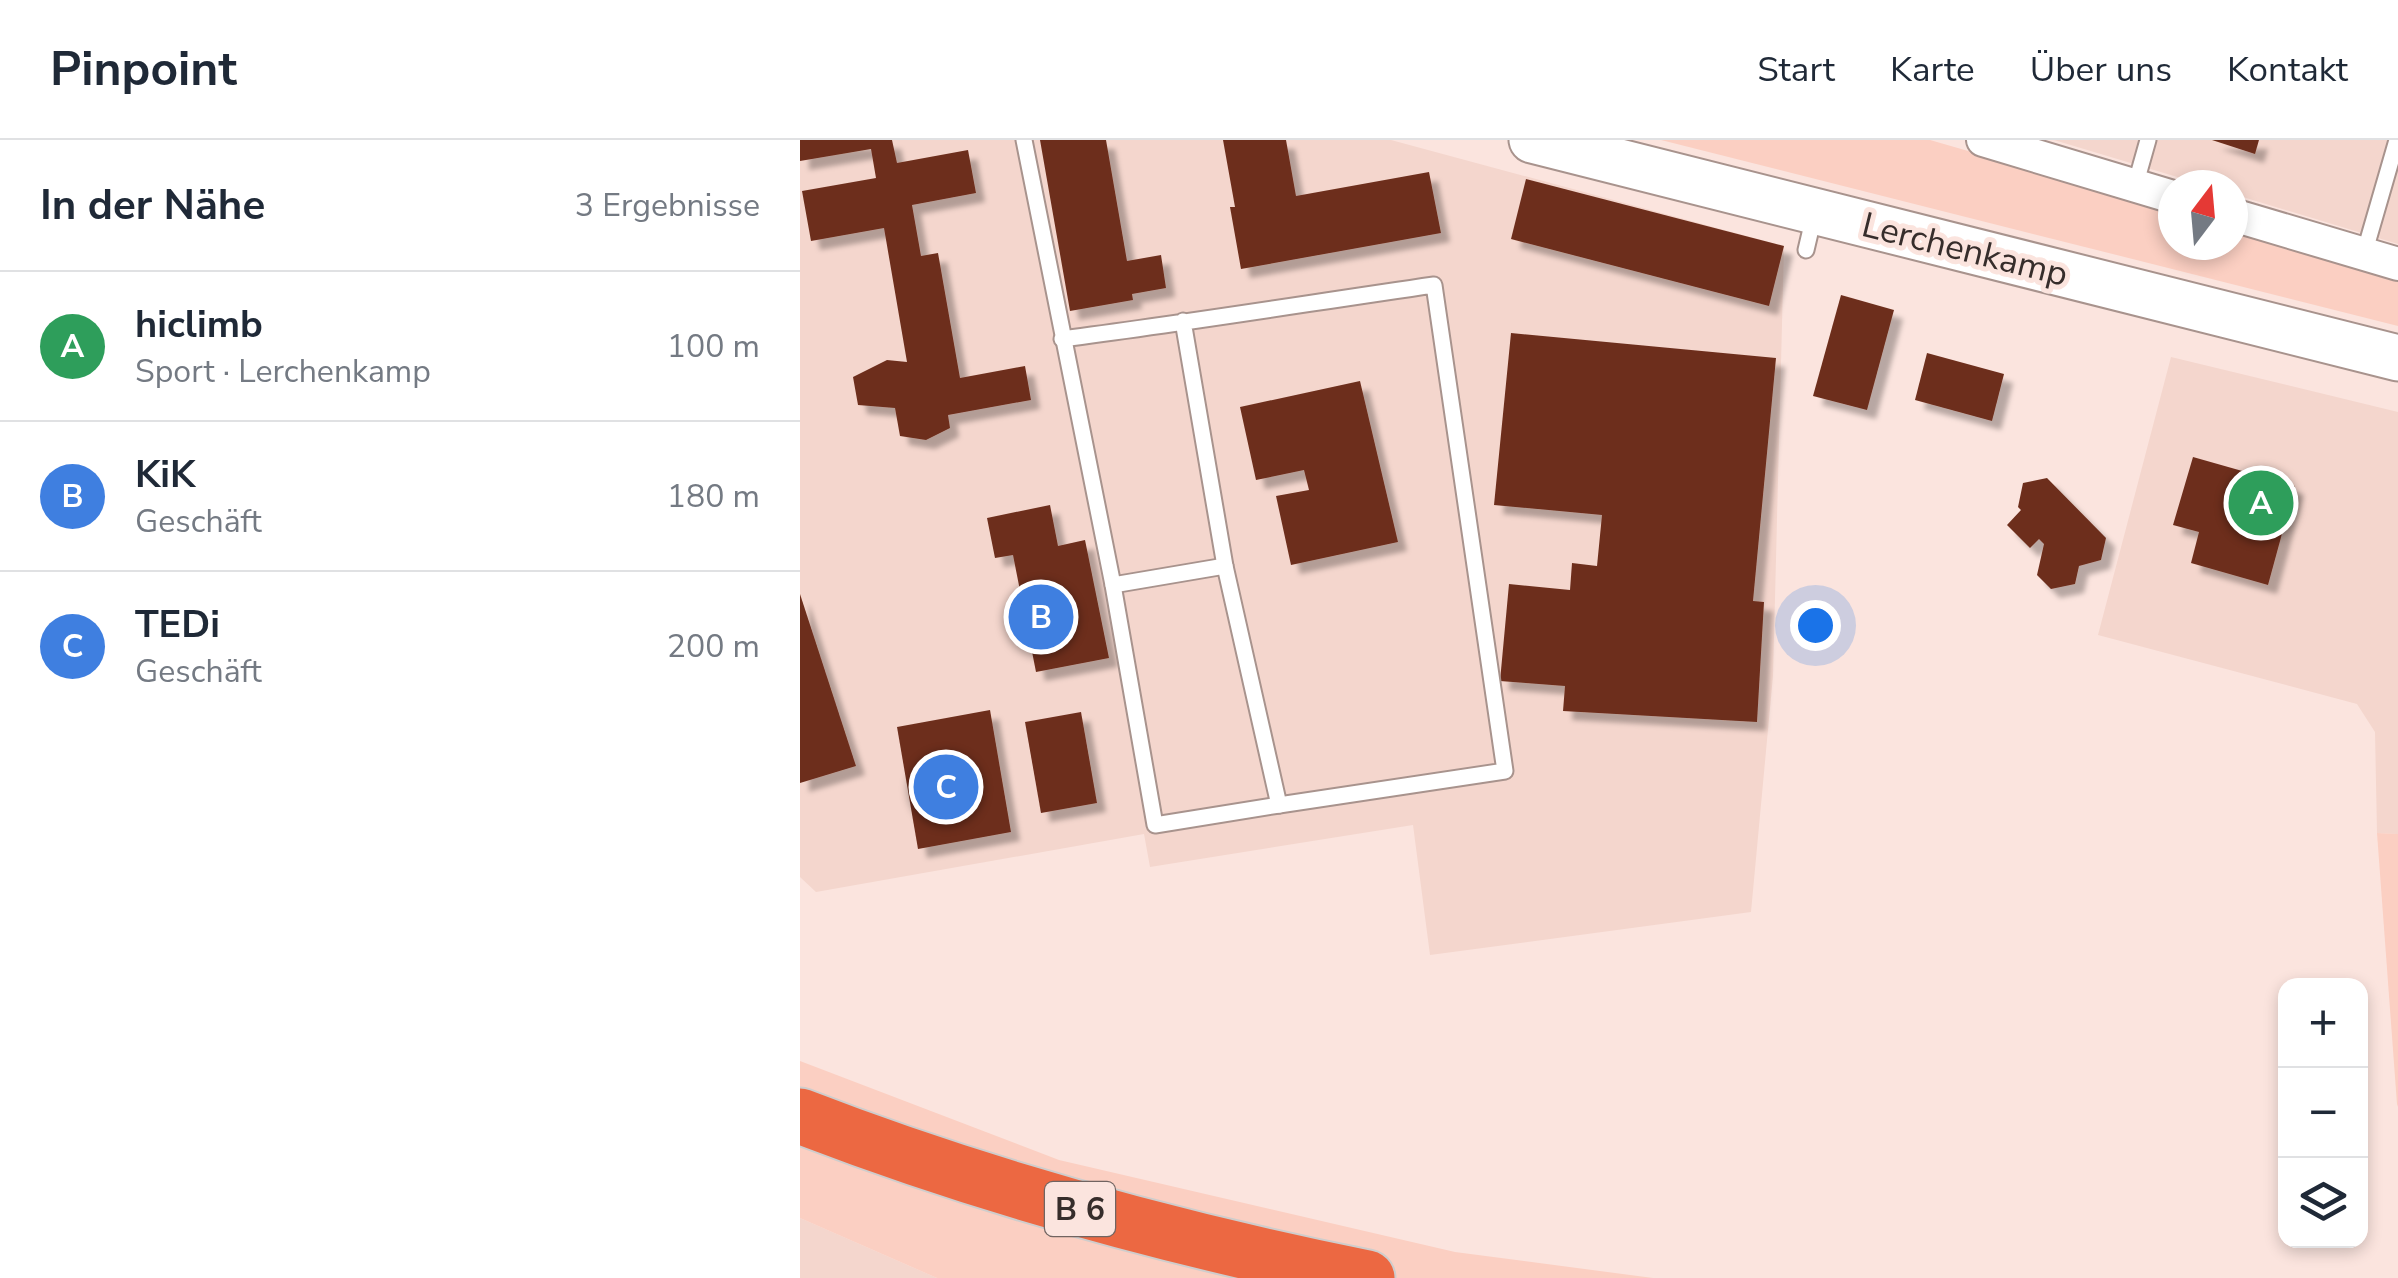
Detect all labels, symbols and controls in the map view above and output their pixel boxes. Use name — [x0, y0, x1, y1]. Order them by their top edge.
text: Pinpoint — [50, 36, 237, 102]
text: Start — [1757, 46, 1835, 93]
text: Karte — [1890, 46, 1975, 93]
text: Über uns — [2030, 46, 2172, 93]
text: Kontakt — [2227, 46, 2348, 93]
north arrow — [2158, 170, 2248, 260]
text: In der Nähe — [40, 177, 265, 234]
text: 3 Ergebnisse — [575, 184, 760, 227]
street label: Lerchenkamp — [1857, 201, 2073, 298]
text: hiclimb — [135, 299, 263, 350]
text: A — [61, 325, 84, 368]
text: 100 m — [667, 325, 760, 368]
text: Sport · Lerchenkamp — [135, 350, 431, 393]
text: KiK — [135, 449, 195, 500]
pin: A — [2228, 466, 2294, 540]
text: B — [61, 475, 84, 518]
text: 180 m — [667, 475, 760, 518]
text: Geschäft — [135, 500, 262, 543]
pin: B — [1008, 580, 1074, 654]
text: TEDi — [135, 599, 220, 650]
your location — [1790, 600, 1841, 651]
text: C — [62, 625, 83, 668]
text: 200 m — [667, 625, 760, 668]
text: Geschäft — [135, 650, 262, 693]
pin: C — [914, 750, 978, 824]
map controls — [2278, 978, 2368, 1248]
button: + — [2278, 978, 2368, 1068]
button: − — [2278, 1068, 2368, 1158]
button: layers — [2278, 1158, 2368, 1248]
road number: B 6 — [1045, 1182, 1115, 1236]

